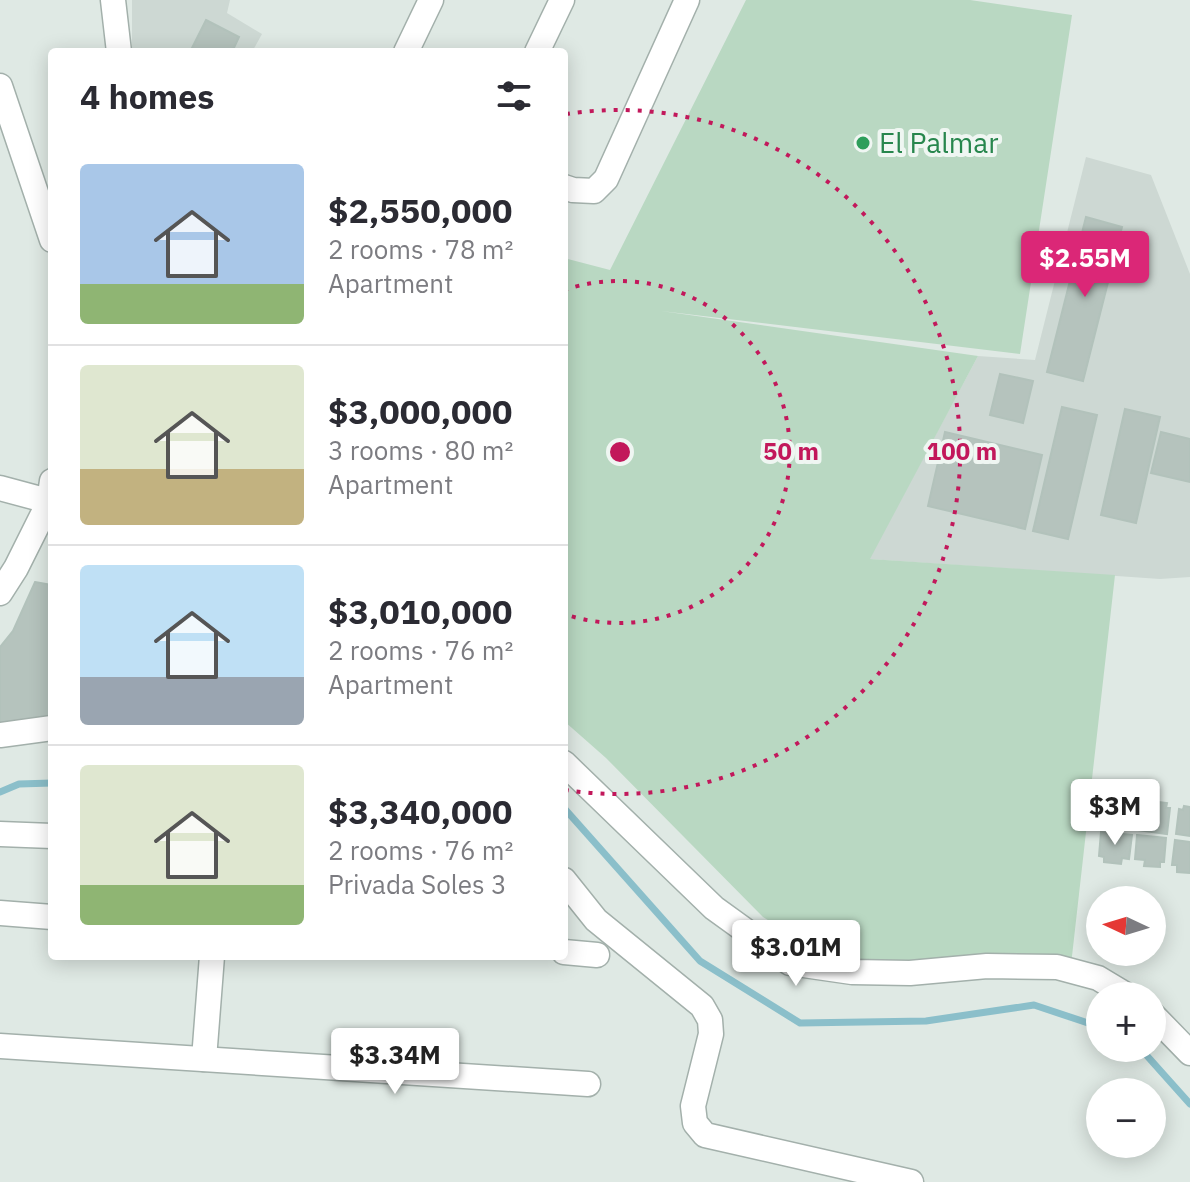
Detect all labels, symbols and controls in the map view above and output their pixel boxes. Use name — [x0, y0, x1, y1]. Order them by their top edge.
text: 4 homes — [80, 74, 215, 118]
icon: filters — [492, 74, 536, 118]
place label: El Palmar — [879, 124, 998, 161]
marker: El Palmar — [854, 134, 872, 152]
text: $2,550,000 — [328, 188, 512, 232]
icon: home — [144, 196, 240, 292]
pin: $2.55M — [1020, 231, 1150, 299]
text: 2 rooms · 78 m² — [328, 232, 513, 266]
text: $2.55M — [1039, 240, 1131, 274]
text: Apartment — [328, 266, 453, 300]
text: $3,000,000 — [328, 389, 512, 433]
icon: home — [144, 397, 240, 493]
text: 3 rooms · 80 m² — [328, 433, 513, 467]
text: 50 m — [763, 435, 819, 467]
text: 100 m — [927, 435, 997, 467]
centre of rings — [606, 438, 634, 466]
text: Apartment — [328, 467, 453, 501]
text: $3,010,000 — [328, 589, 512, 633]
icon: home — [144, 597, 240, 693]
text: 2 rooms · 76 m² — [328, 633, 513, 667]
text: Apartment — [328, 667, 453, 701]
pin: $3M — [1076, 779, 1154, 847]
text: $3M — [1089, 788, 1141, 822]
text: $3,340,000 — [328, 789, 512, 833]
icon: home — [144, 797, 240, 893]
text: 2 rooms · 76 m² — [328, 833, 513, 867]
text: Privada Soles 3 — [328, 867, 507, 901]
north arrow — [1086, 886, 1166, 966]
map controls — [1086, 886, 1166, 1158]
pin: $3.01M — [731, 920, 861, 988]
text: $3.01M — [750, 929, 842, 963]
button: + — [1086, 982, 1166, 1062]
pin: $3.34M — [330, 1028, 460, 1096]
text: $3.34M — [349, 1037, 441, 1071]
button: − — [1086, 1078, 1166, 1158]

